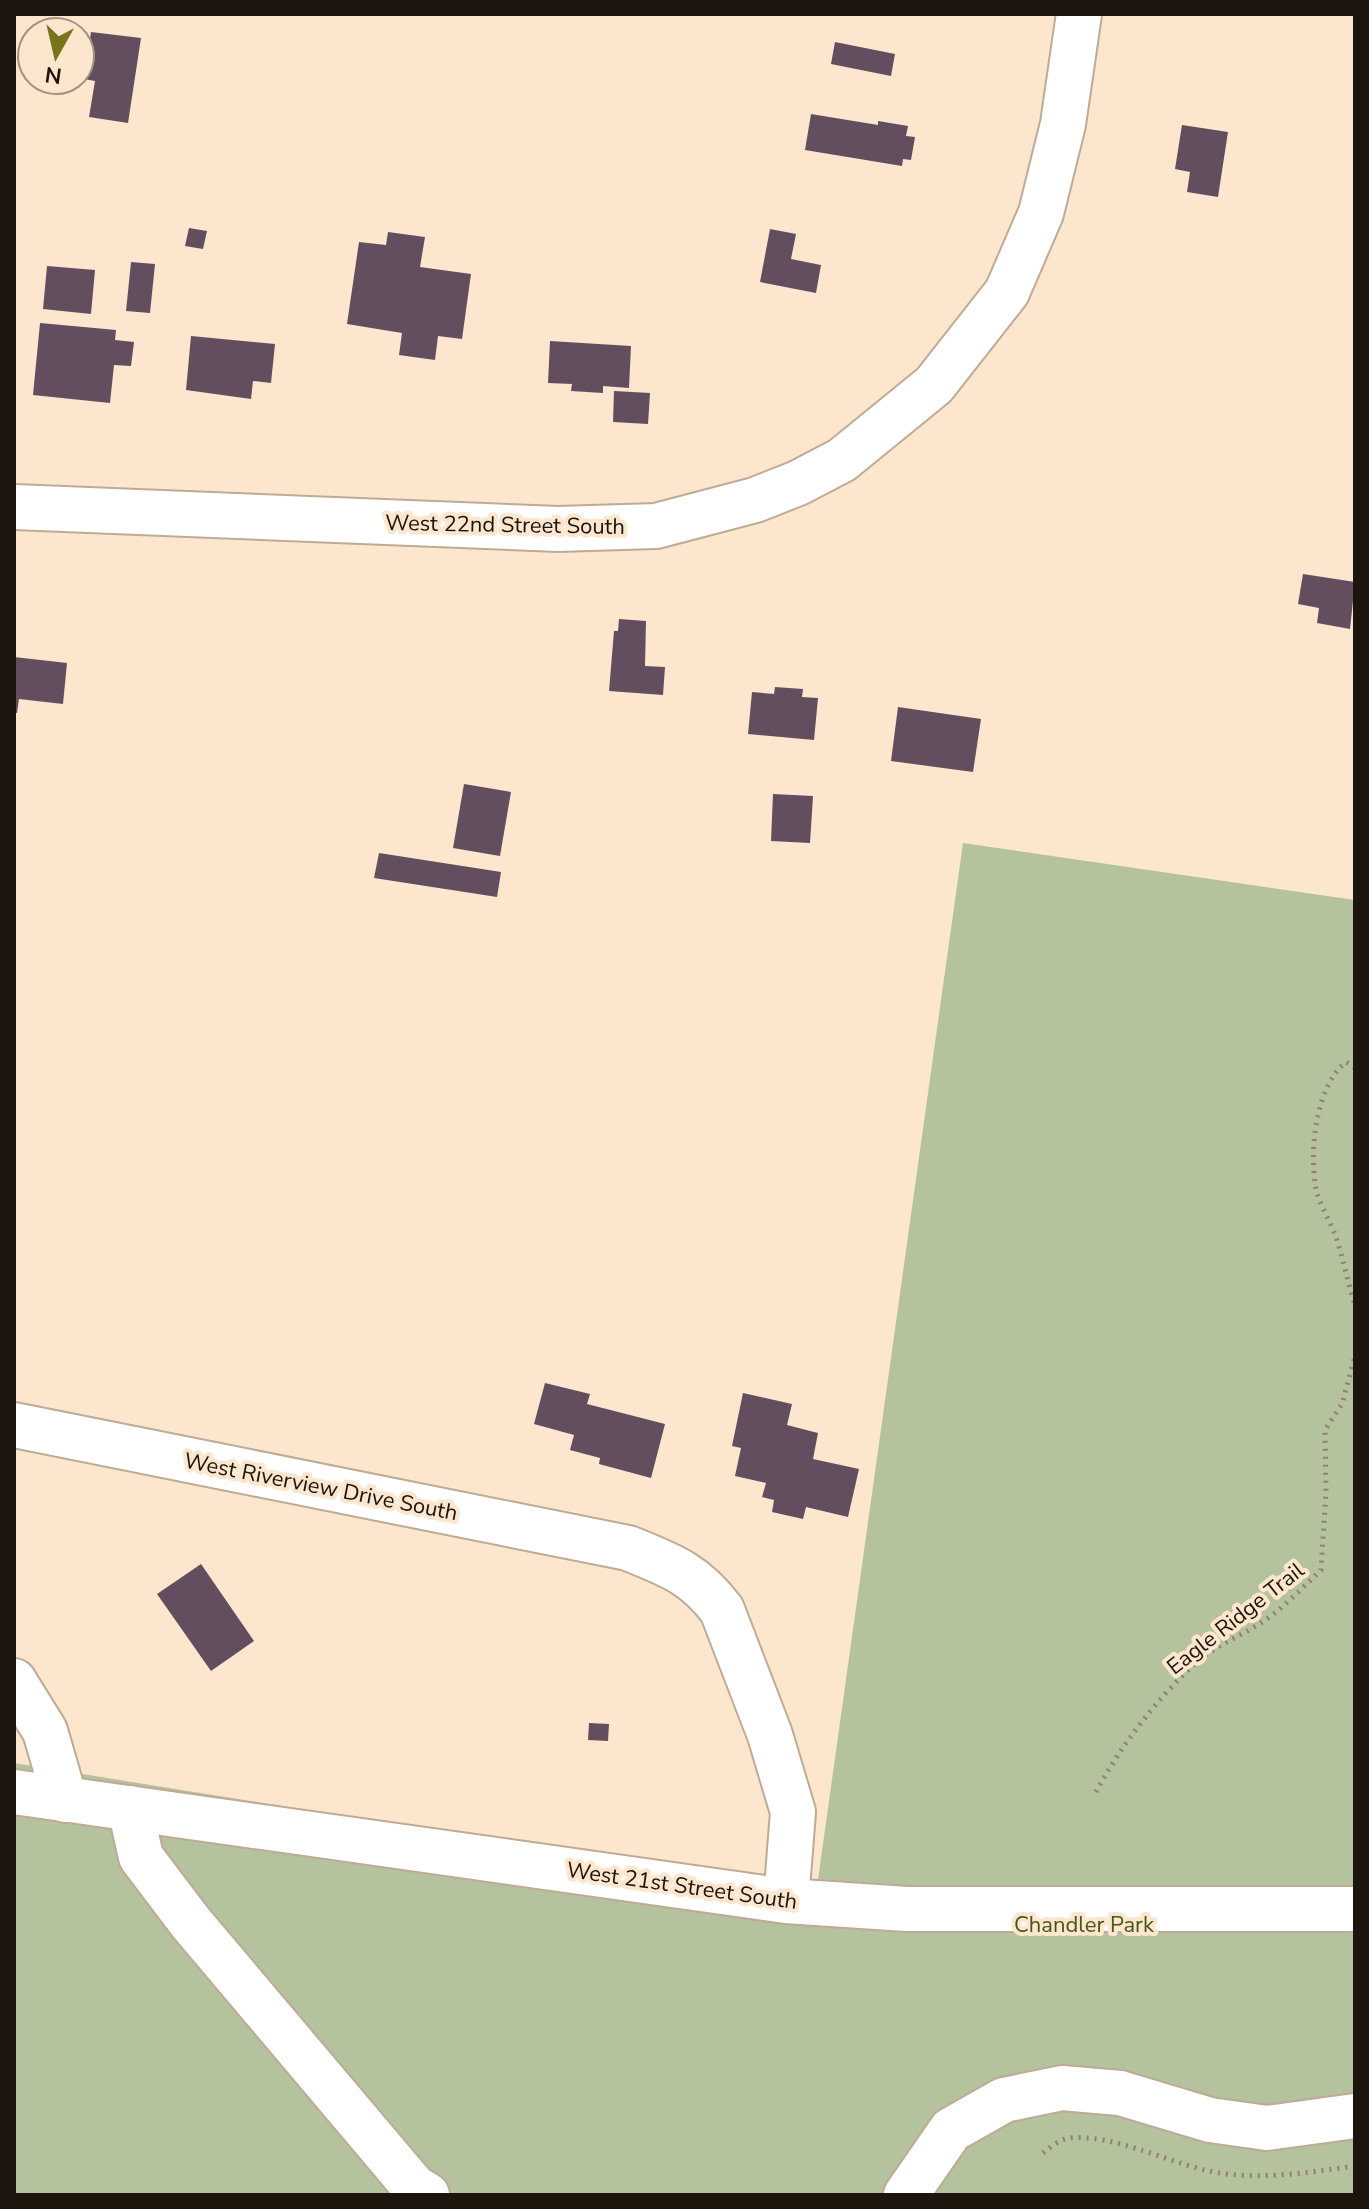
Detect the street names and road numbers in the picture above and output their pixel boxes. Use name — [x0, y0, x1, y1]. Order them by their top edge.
street label: West 22nd Street South — [385, 508, 625, 542]
street label: West Riverview Drive South — [182, 1446, 460, 1528]
street label: Eagle Ridge Trail — [1161, 1555, 1311, 1682]
street label: West 21st Street South — [565, 1855, 799, 1917]

